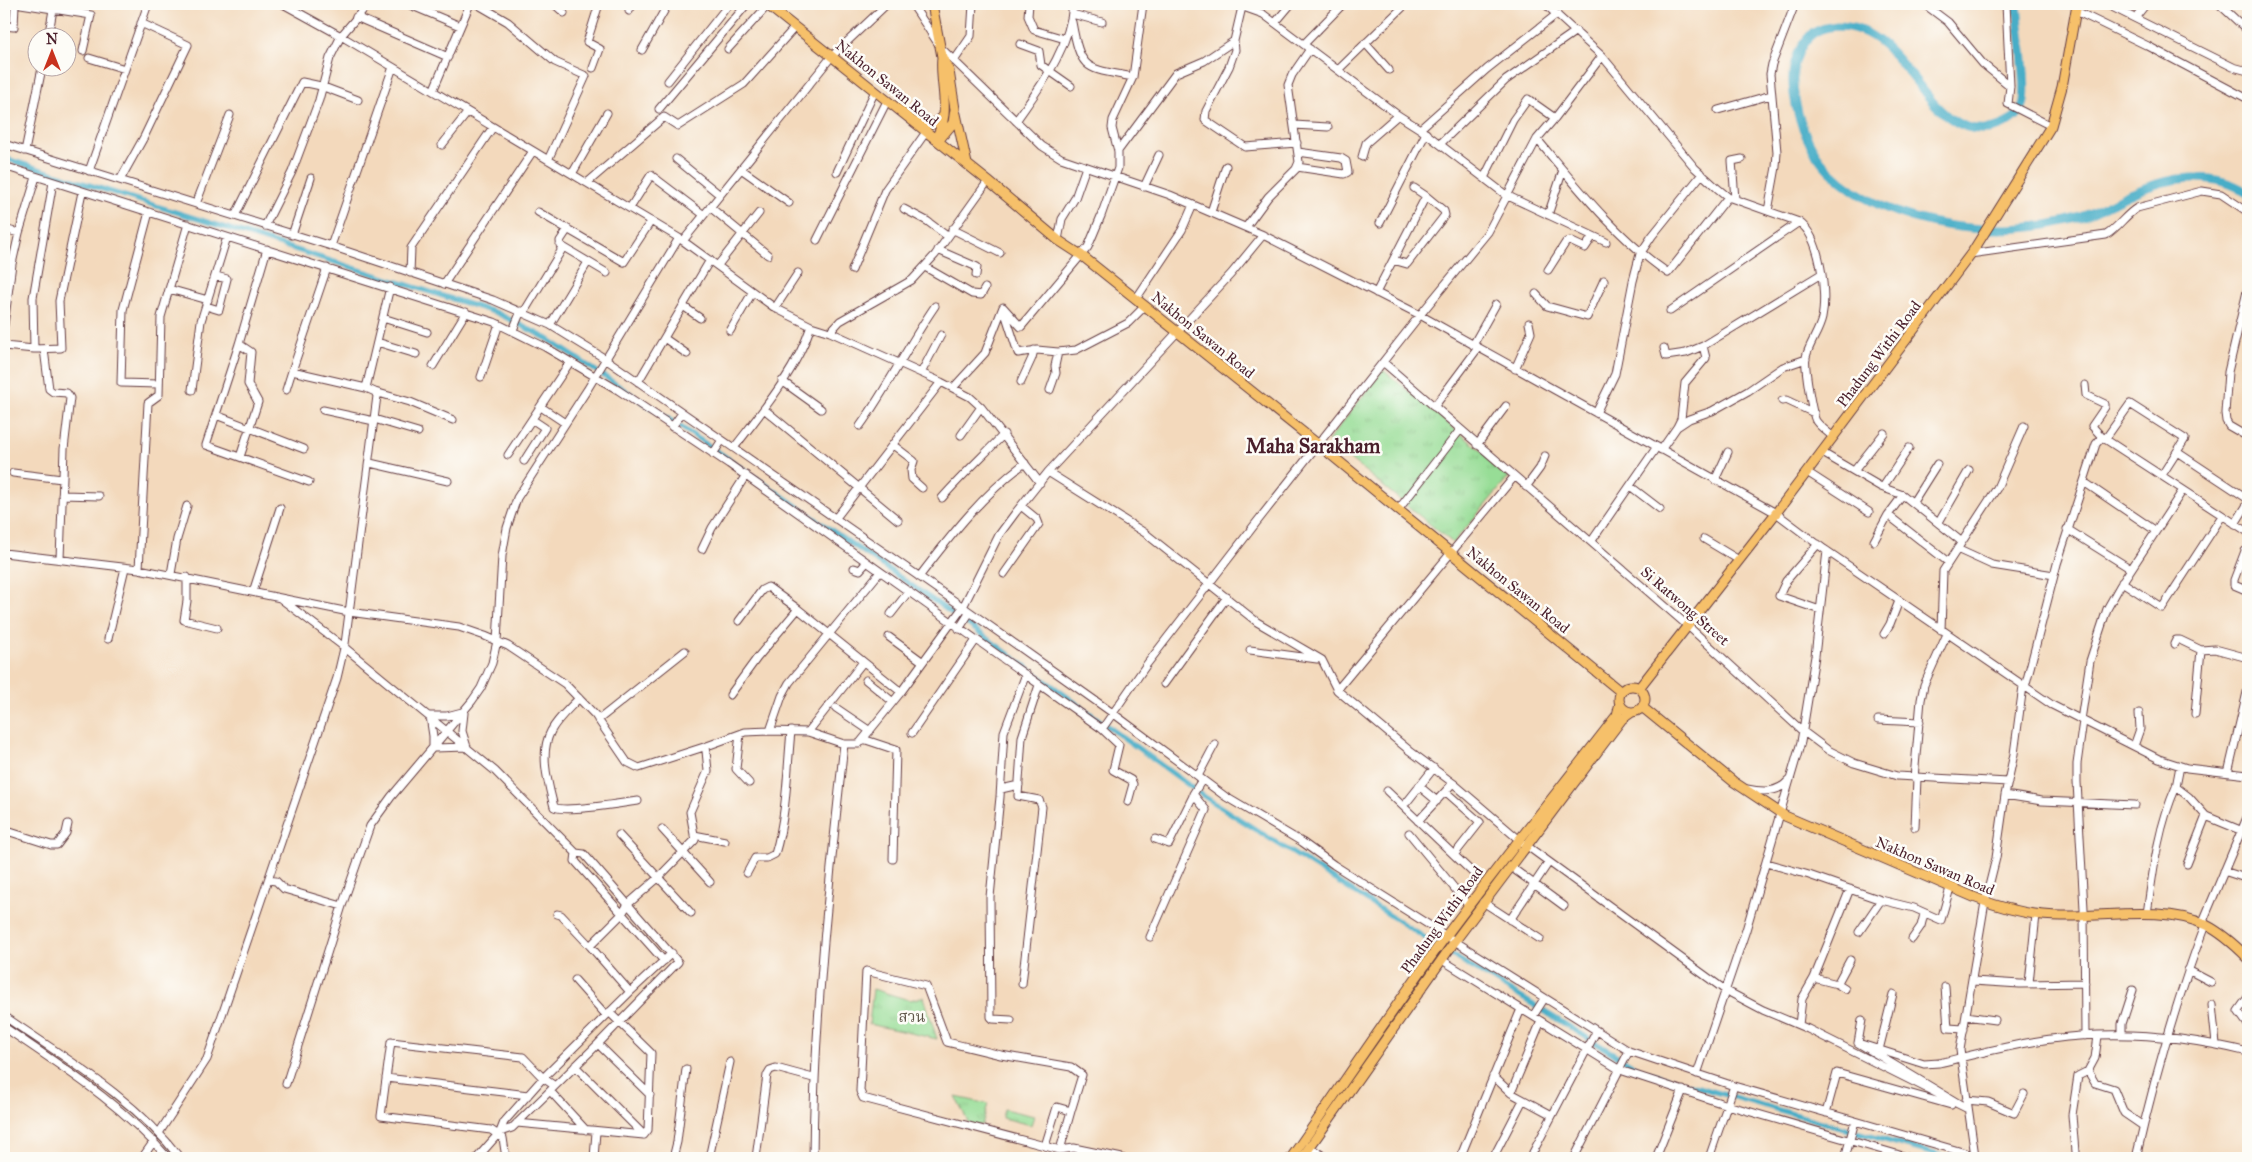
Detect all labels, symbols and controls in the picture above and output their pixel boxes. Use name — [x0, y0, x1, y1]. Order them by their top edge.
north arrow — [28, 28, 78, 78]
text: N — [46, 31, 58, 48]
street label: Nakhon Sawan Road — [832, 36, 942, 130]
street label: Nakhon Sawan Road — [1148, 288, 1258, 382]
street label: Phadung Withi Road — [1833, 297, 1925, 411]
district label: Maha Sarakham — [1246, 434, 1380, 458]
street label: Nakhon Sawan Road — [1463, 543, 1573, 637]
street label: Si Ratwong Street — [1637, 563, 1733, 650]
street label: Nakhon Sawan Road — [1873, 833, 1998, 899]
street label: Phadung Withi Road — [1397, 862, 1487, 977]
park label: สวน — [899, 1008, 926, 1026]

